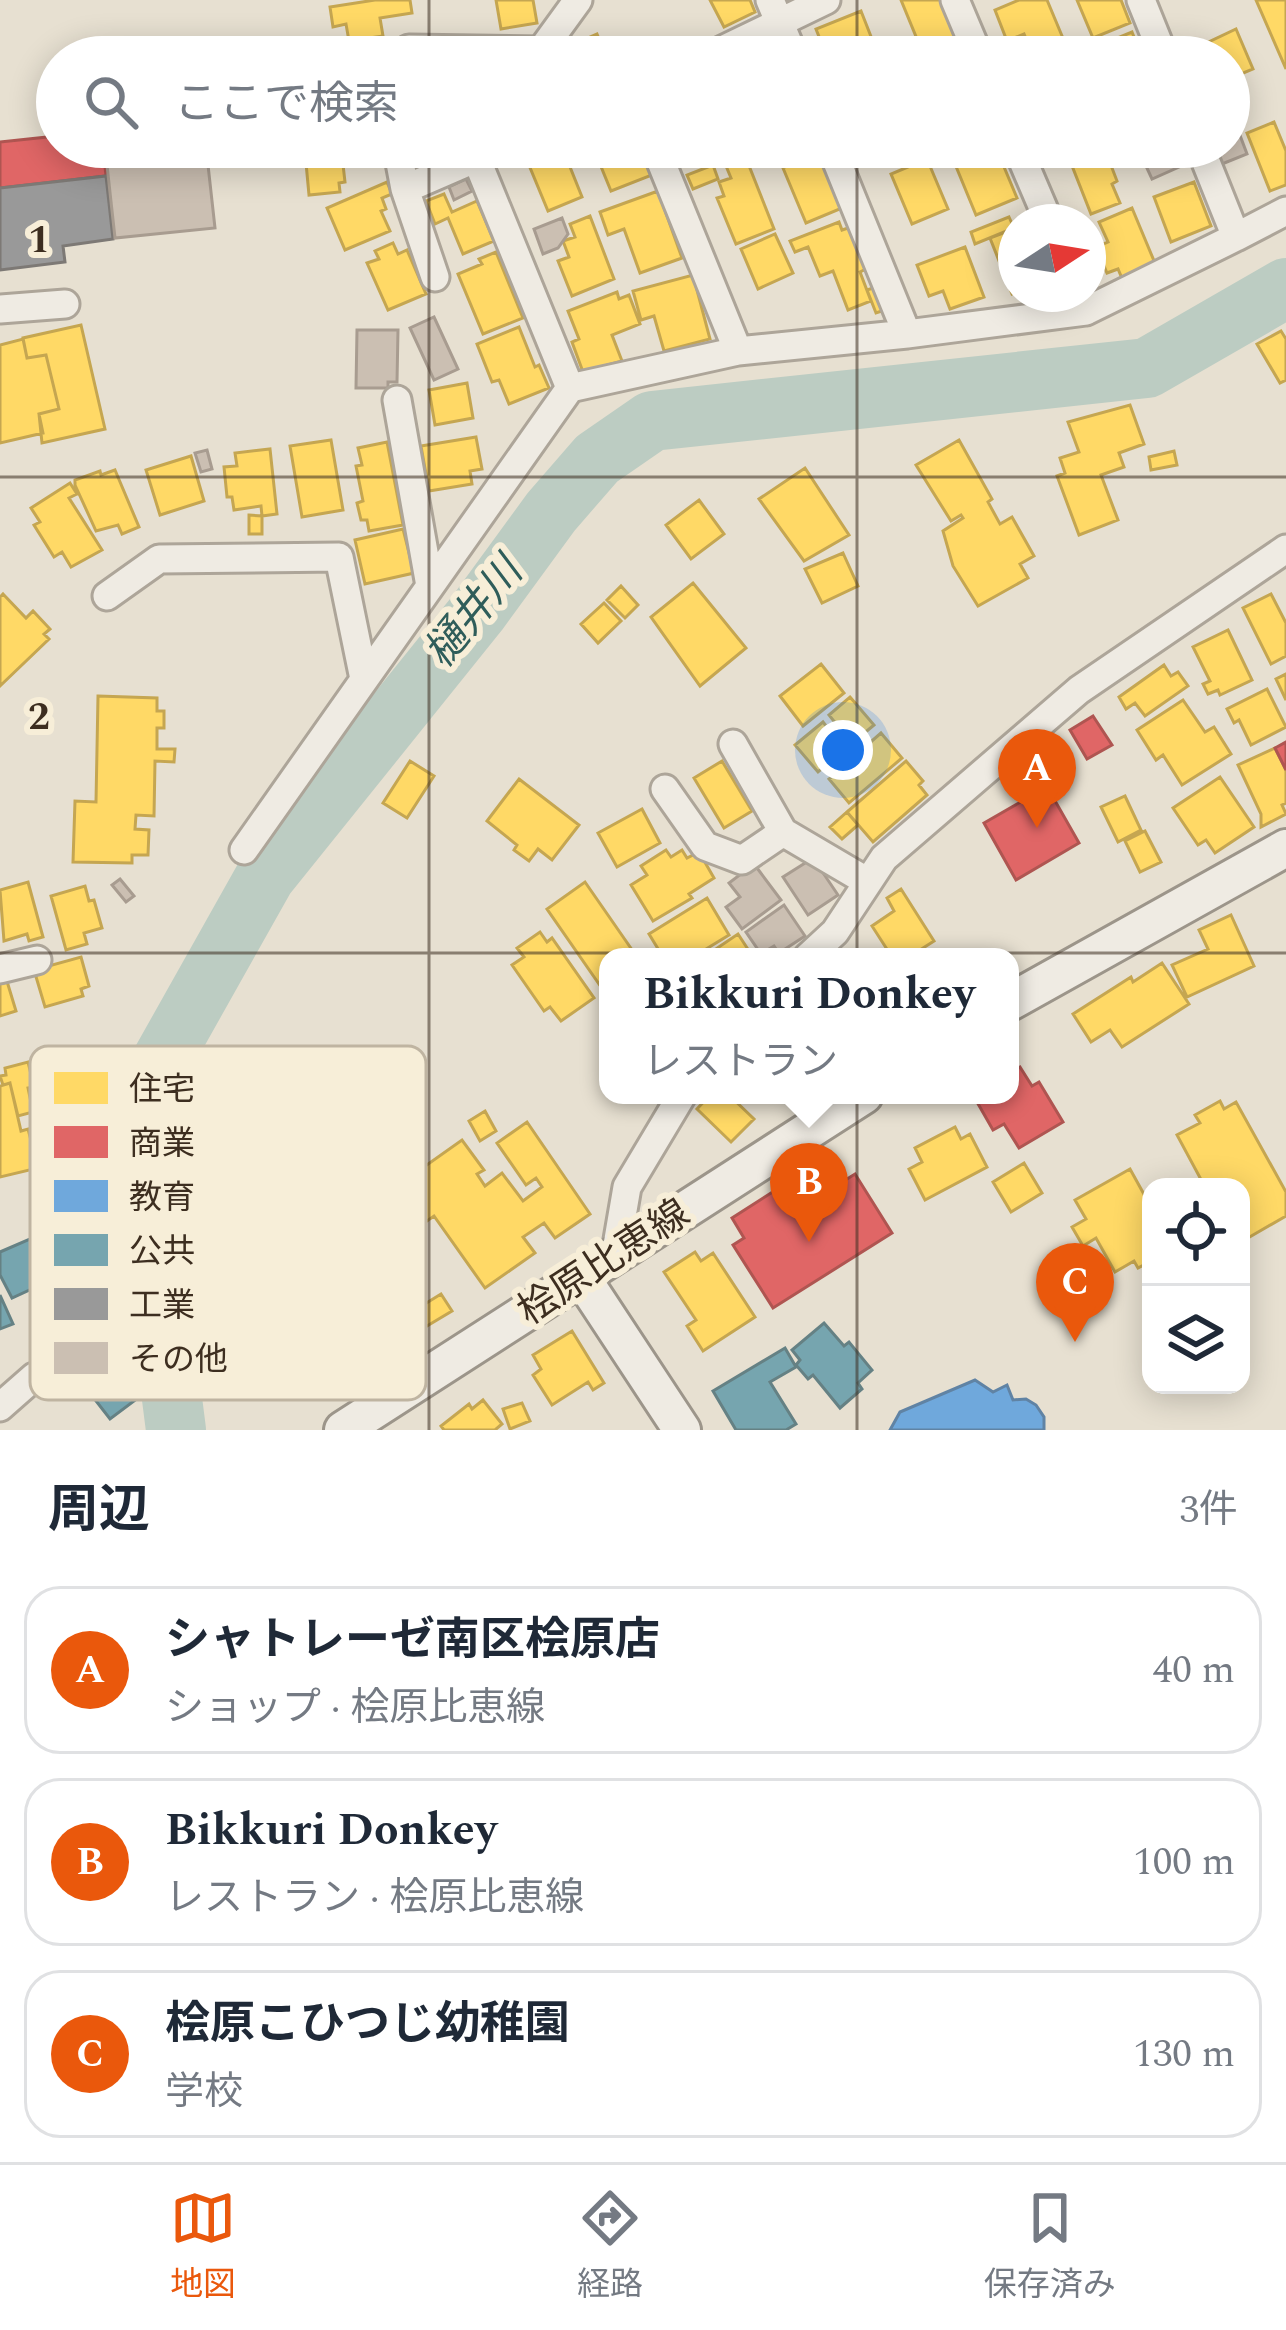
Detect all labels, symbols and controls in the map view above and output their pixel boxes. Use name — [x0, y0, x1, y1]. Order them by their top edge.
search box — [36, 36, 1250, 168]
icon: search — [78, 69, 144, 135]
text: ここで検索 — [174, 70, 399, 139]
north arrow — [998, 204, 1106, 312]
text: 1 — [28, 211, 50, 270]
water label: 樋井川 — [410, 541, 541, 682]
text: 2 — [28, 688, 50, 747]
your location — [813, 720, 873, 780]
pin: A — [998, 729, 1076, 828]
popup — [599, 948, 1019, 1104]
text: Bikkuri Donkey — [643, 960, 975, 1029]
text: レストラン — [643, 1033, 838, 1092]
legend — [30, 1046, 426, 1400]
text: 住宅 — [129, 1065, 195, 1115]
text: 商業 — [129, 1119, 195, 1169]
pin: B — [770, 1143, 848, 1242]
text: 教育 — [129, 1173, 195, 1223]
map controls — [1142, 1178, 1250, 1394]
button: locate — [1142, 1178, 1250, 1286]
street label: 桧原比恵線 — [506, 1185, 702, 1341]
text: 公共 — [129, 1227, 195, 1277]
pin: C — [1036, 1243, 1114, 1342]
text: 工業 — [129, 1281, 195, 1331]
button: layers — [1142, 1286, 1250, 1394]
text: その他 — [129, 1335, 228, 1385]
text: 周辺 — [48, 1472, 150, 1550]
text: 3件 — [1179, 1481, 1238, 1540]
text: シャトレーゼ南区桧原店 — [165, 1606, 660, 1675]
text: A — [75, 1641, 105, 1700]
text: 40 m — [1153, 1641, 1235, 1700]
text: ショップ · 桧原比恵線 — [165, 1679, 545, 1738]
text: Bikkuri Donkey — [165, 1796, 497, 1865]
text: B — [76, 1833, 104, 1892]
text: 100 m — [1133, 1833, 1235, 1892]
text: レストラン · 桧原比恵線 — [165, 1869, 584, 1928]
text: 桧原こひつじ幼稚園 — [165, 1990, 570, 2059]
text: C — [76, 2025, 104, 2084]
text: 130 m — [1133, 2025, 1235, 2084]
text: 学校 — [165, 2063, 243, 2122]
tab: 地図 — [170, 2185, 236, 2310]
tab: 経路 — [577, 2185, 643, 2310]
tab: 保存済み — [984, 2185, 1116, 2310]

